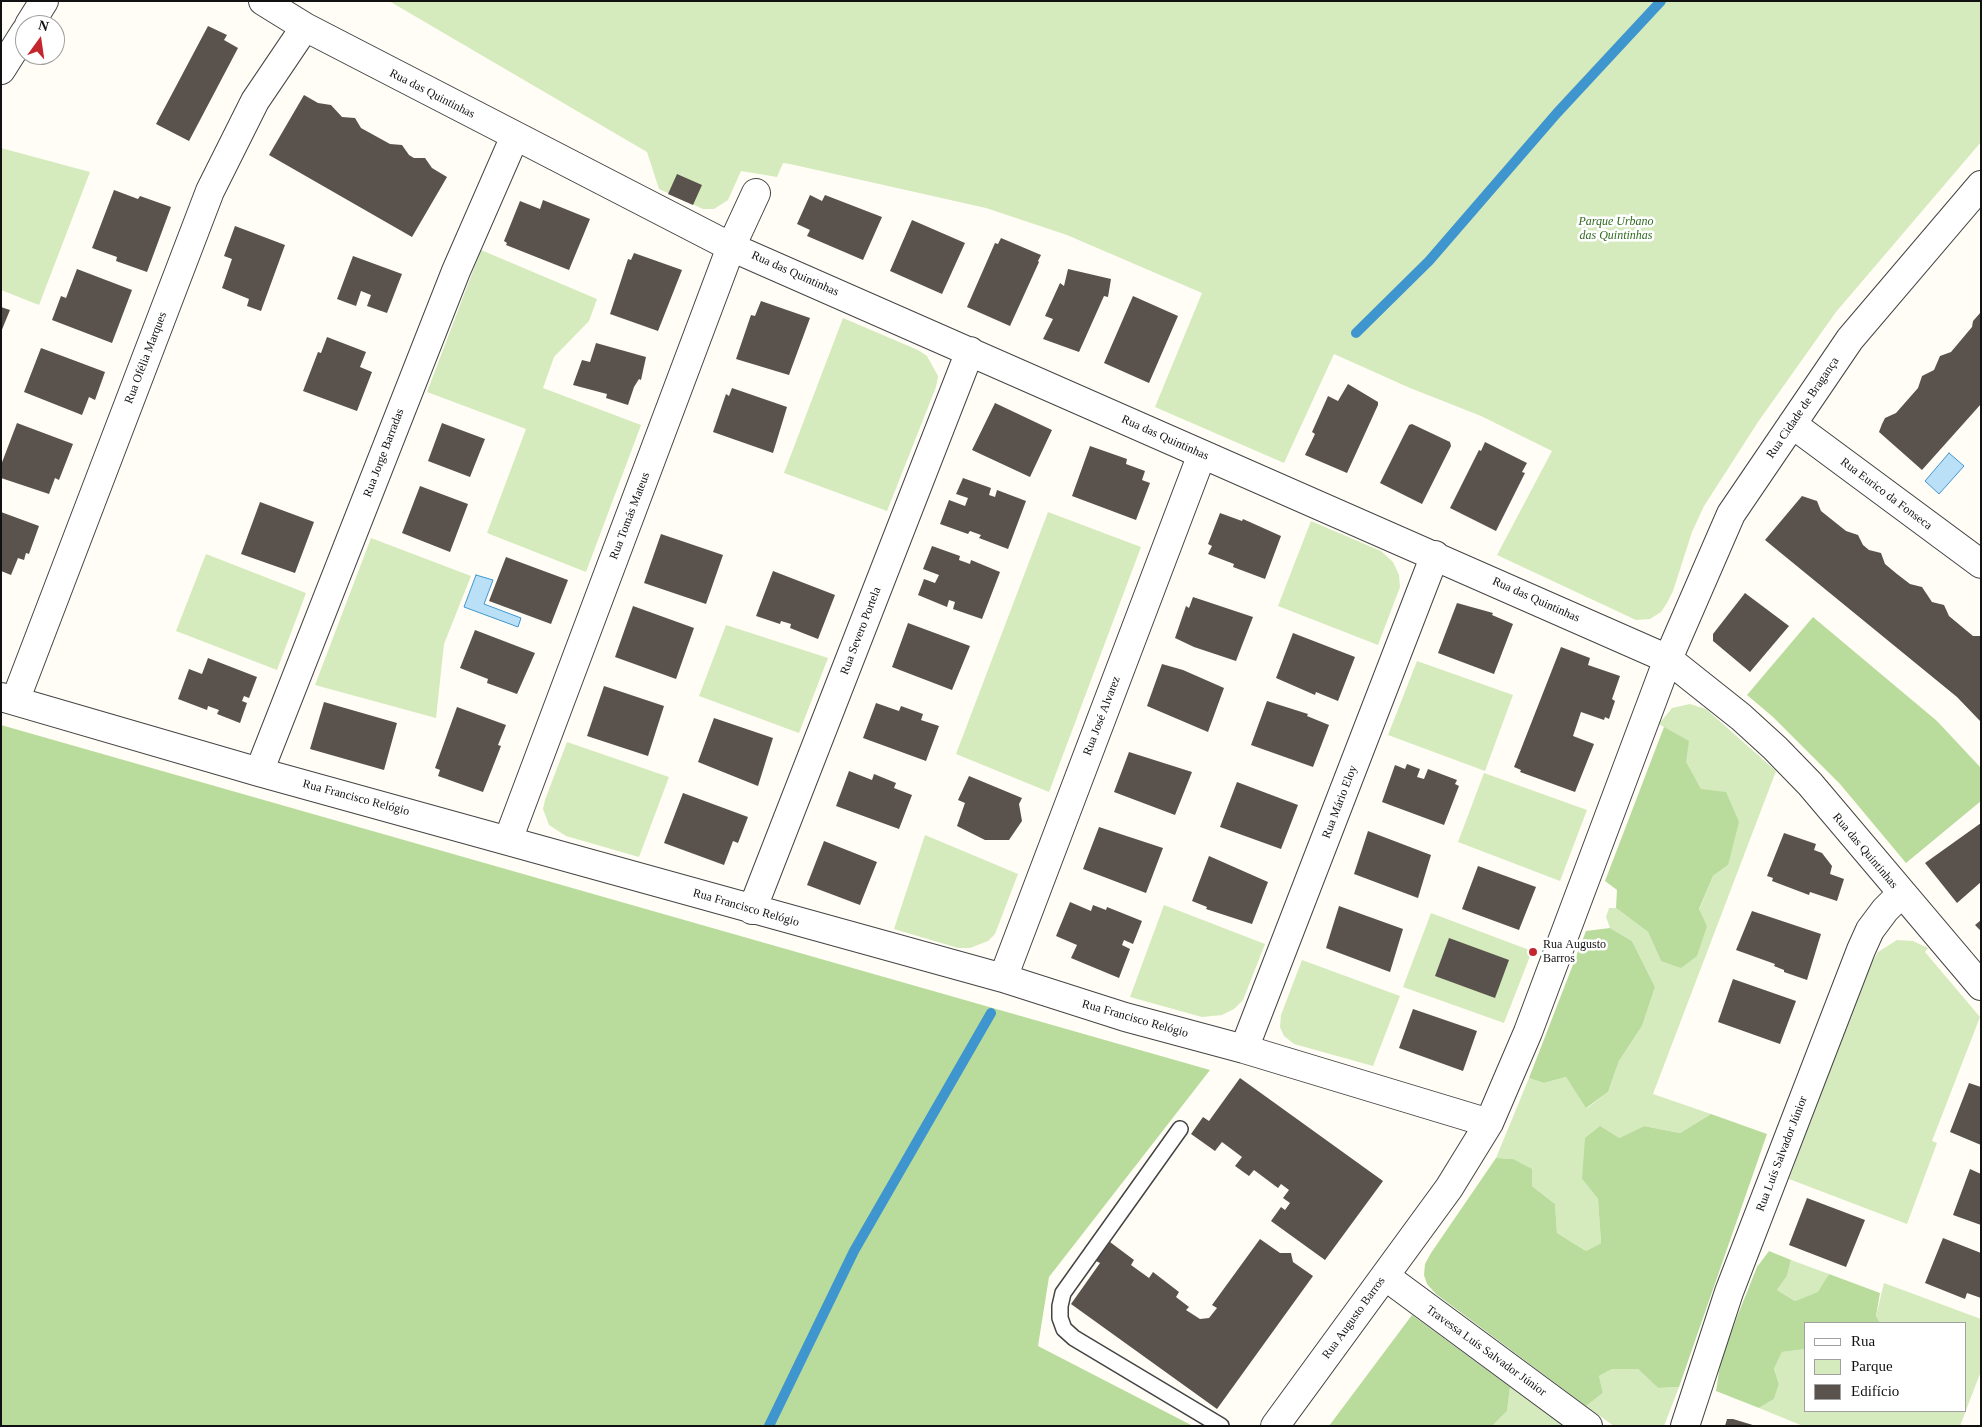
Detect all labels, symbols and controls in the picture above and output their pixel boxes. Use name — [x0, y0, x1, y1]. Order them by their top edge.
north arrow — [15, 15, 65, 65]
text: N — [37, 17, 50, 34]
street label: Rua das Quintinhas — [387, 66, 477, 122]
park label: Parque Urbano das Quintinhas — [1578, 215, 1654, 243]
street label: Rua das Quintinhas — [749, 248, 841, 300]
street label: Rua Ofélia Marques — [122, 310, 170, 406]
street label: Rua Cidade de Bragança — [1764, 355, 1842, 461]
street label: Rua Jorge Barradas — [360, 407, 408, 499]
street label: Rua das Quintinhas — [1119, 412, 1211, 464]
street label: Rua Eurico da Fonseca — [1837, 455, 1935, 533]
street label: Rua Tomás Mateus — [607, 470, 653, 562]
street label: Rua das Quintinhas — [1490, 574, 1582, 626]
street label: Rua Severo Portela — [838, 585, 884, 677]
street label: Rua José Alvarez — [1080, 674, 1124, 758]
street label: Rua Mário Eloy — [1319, 763, 1361, 841]
street label: Rua Francisco Relógio — [301, 777, 411, 819]
street label: Rua das Quintinhas — [1829, 810, 1901, 892]
street label: Rua Francisco Relógio — [691, 886, 801, 930]
place label: Rua Augusto Barros — [1543, 938, 1606, 966]
marker: Rua Augusto Barros — [1527, 946, 1539, 958]
street label: Rua Francisco Relógio — [1080, 997, 1190, 1041]
street label: Rua Luís Salvador Júnior — [1753, 1094, 1811, 1214]
street label: Rua Augusto Barros — [1319, 1274, 1389, 1362]
street label: Travessa Luís Salvador Júnior — [1423, 1302, 1549, 1400]
legend — [1804, 1322, 1967, 1412]
text: Rua — [1851, 1333, 1875, 1349]
text: Parque — [1851, 1358, 1893, 1374]
text: Edifício — [1851, 1383, 1899, 1399]

